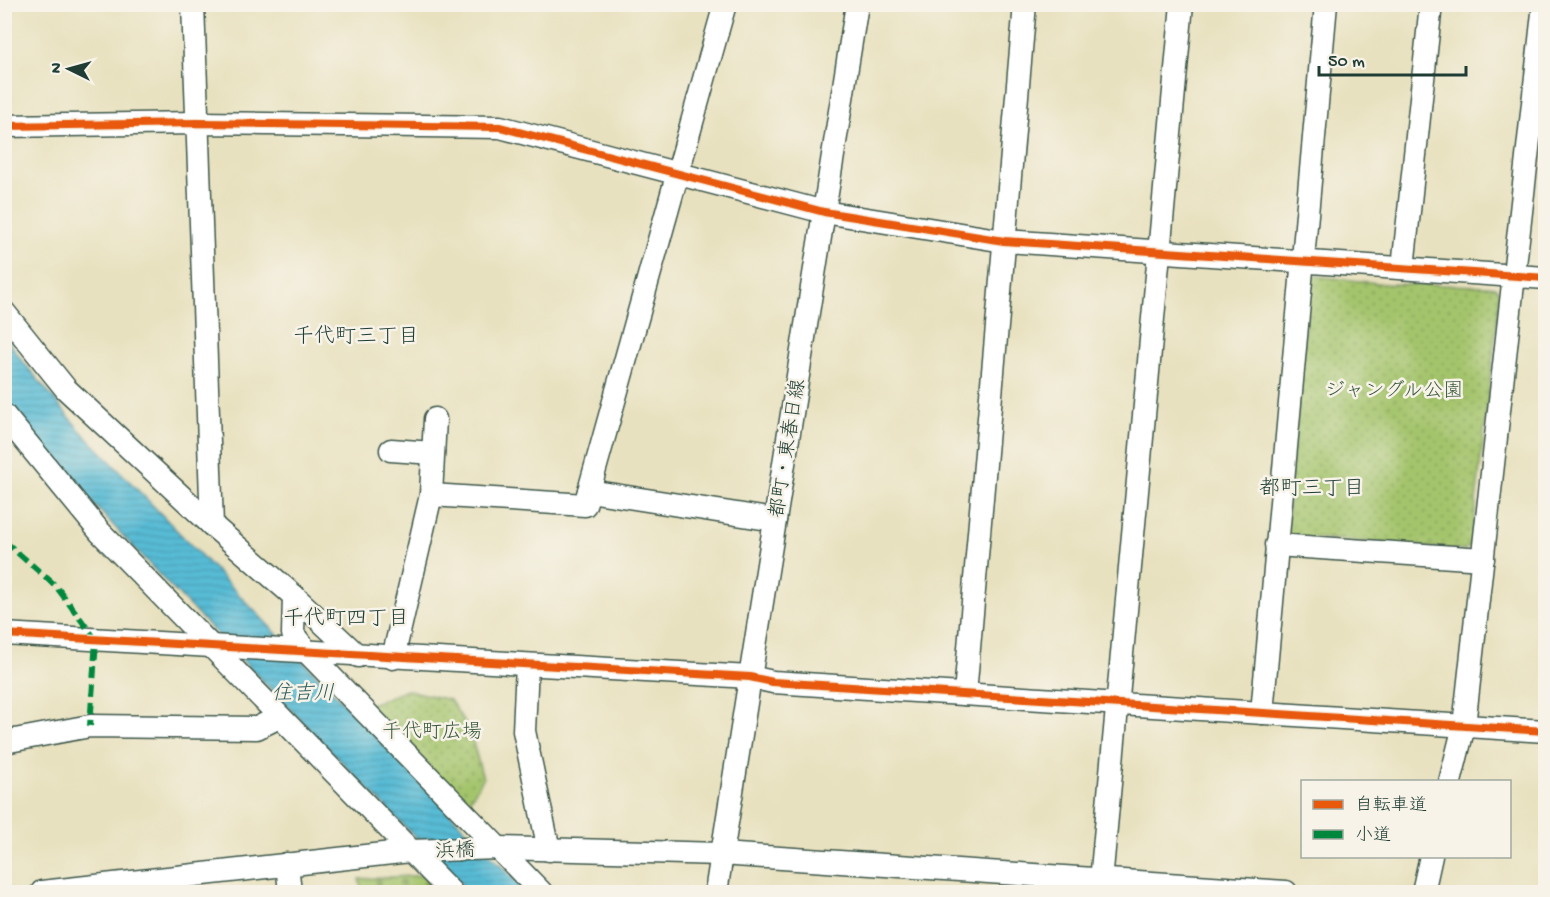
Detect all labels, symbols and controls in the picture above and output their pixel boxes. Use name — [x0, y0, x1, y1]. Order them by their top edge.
north arrow — [39, 39, 99, 99]
scale bar — [1319, 39, 1466, 77]
text: 50 m — [1328, 52, 1365, 73]
text: N — [48, 61, 68, 74]
district label: 千代町三丁目 — [293, 324, 419, 351]
street label: 都町・東春日線 — [765, 377, 812, 519]
park label: ジャングル公園 — [1325, 379, 1463, 404]
district label: 都町三丁目 — [1260, 477, 1365, 503]
district label: 千代町四丁目 — [283, 606, 409, 633]
water label: 住吉川 — [272, 682, 335, 708]
park label: 千代町広場 — [382, 720, 482, 745]
legend — [1301, 780, 1511, 858]
text: 自転車道 — [1355, 795, 1427, 817]
text: 小道 — [1355, 825, 1391, 847]
street label: 浜橋 — [435, 839, 476, 865]

